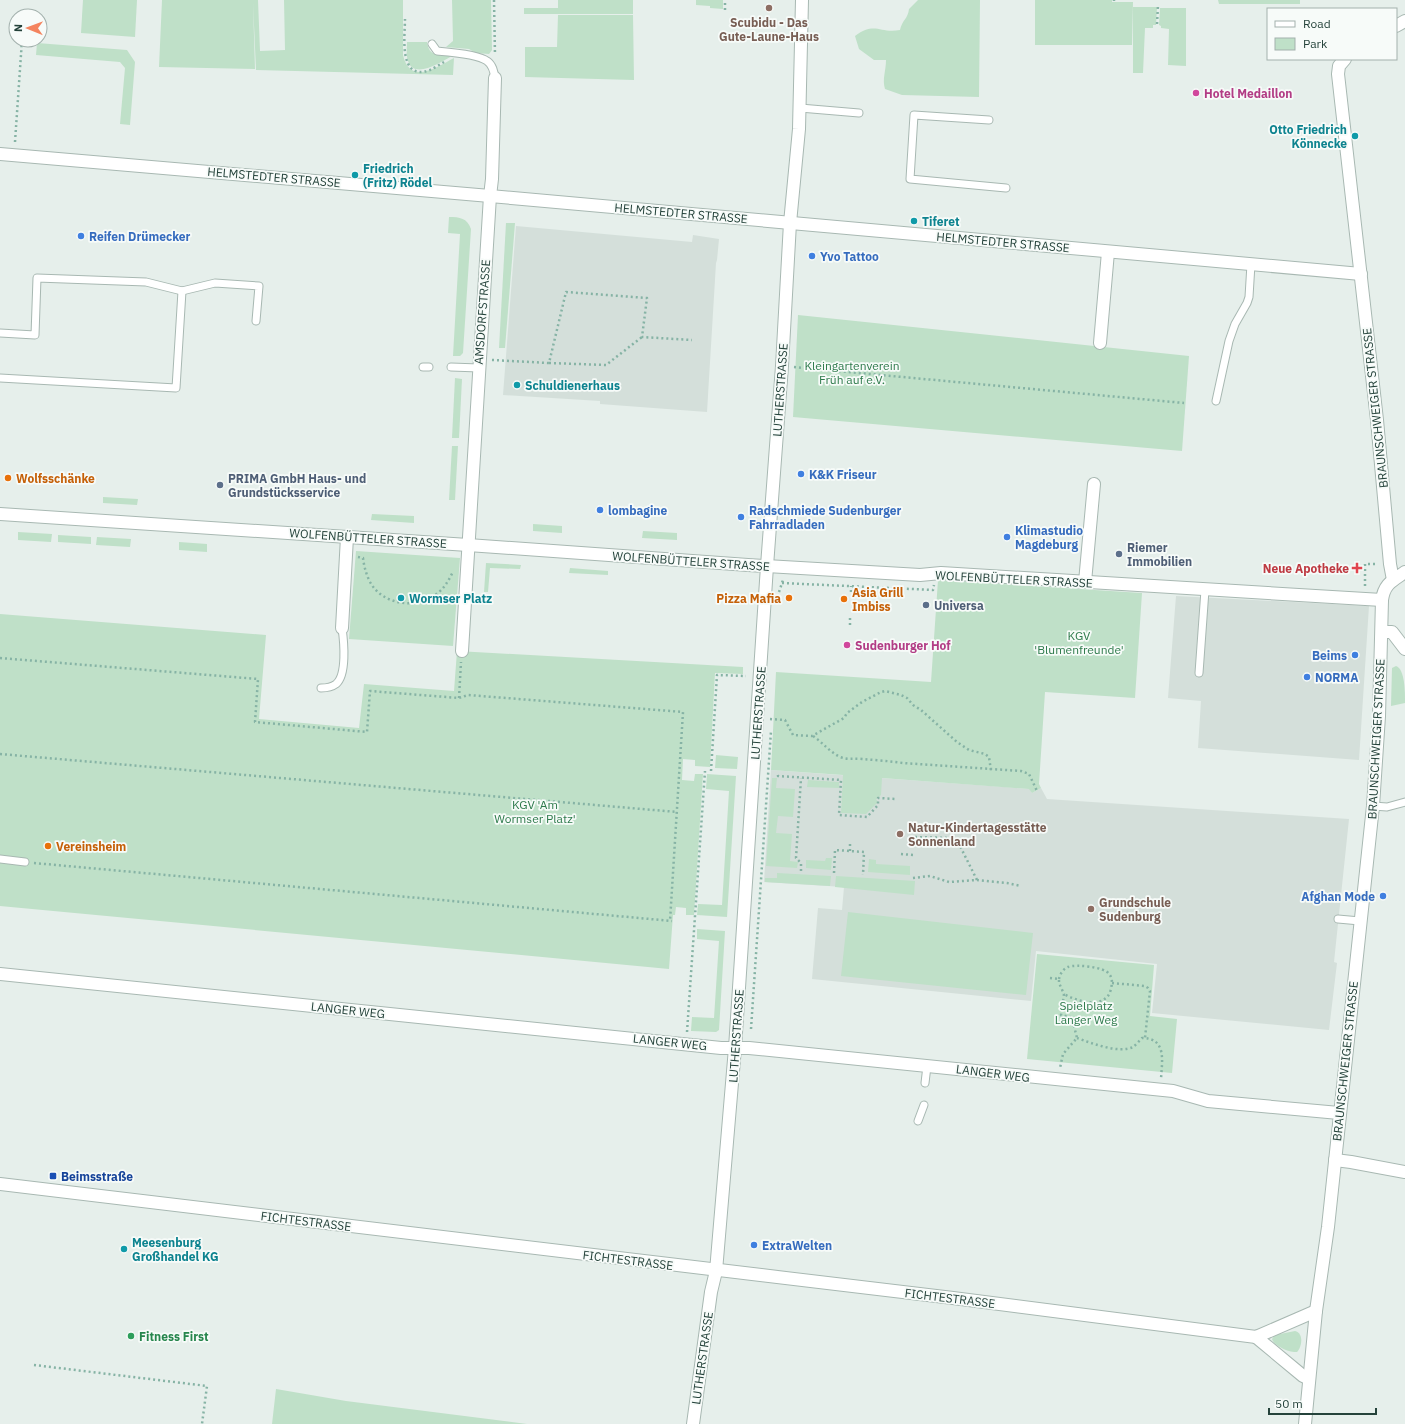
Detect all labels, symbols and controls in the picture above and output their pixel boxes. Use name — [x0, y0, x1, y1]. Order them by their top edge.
marker: Scubidu - Das Gute-Laune-Haus — [764, 3, 774, 13]
north arrow — [8, 8, 48, 48]
legend — [1267, 8, 1397, 60]
place label: Scubidu - Das Gute-Laune-Haus — [719, 15, 819, 44]
text: Road — [1303, 16, 1331, 31]
text: N — [11, 24, 25, 32]
text: Park — [1303, 36, 1328, 51]
place label: Hotel Medaillon — [1204, 86, 1292, 101]
marker: Hotel Medaillon — [1191, 88, 1201, 98]
place label: Otto Friedrich Könnecke — [1269, 122, 1347, 151]
marker: Otto Friedrich Könnecke — [1350, 131, 1360, 141]
place label: Friedrich (Fritz) Rödel — [363, 161, 432, 190]
street label: HELMSTEDTER STRASSE — [207, 164, 341, 190]
marker: Friedrich (Fritz) Rödel — [350, 170, 360, 180]
street label: HELMSTEDTER STRASSE — [614, 200, 748, 226]
place label: Tiferet — [922, 214, 960, 229]
marker: Tiferet — [909, 216, 919, 226]
place label: Reifen Drümecker — [89, 229, 190, 244]
street label: HELMSTEDTER STRASSE — [936, 229, 1070, 255]
marker: Reifen Drümecker — [76, 231, 86, 241]
place label: Yvo Tattoo — [820, 249, 879, 264]
marker: Yvo Tattoo — [807, 251, 817, 261]
street label: AMSDORFSTRASSE — [471, 259, 493, 365]
street label: BRAUNSCHWEIGER STRASSE — [1359, 327, 1391, 489]
street label: LUTHERSTRASSE — [769, 343, 791, 437]
park label: Kleingartenverein Früh auf e.V. — [804, 358, 900, 387]
place label: Schuldienerhaus — [525, 378, 620, 393]
marker: Schuldienerhaus — [512, 380, 522, 390]
place label: K&K Friseur — [809, 467, 877, 482]
marker: K&K Friseur — [796, 469, 806, 479]
place label: Wolfsschänke — [16, 471, 95, 486]
place label: PRIMA GmbH Haus- und Grundstücksservice — [228, 471, 366, 500]
marker: Wolfsschänke — [3, 473, 13, 483]
marker: PRIMA GmbH Haus- und Grundstücksservice — [215, 480, 225, 490]
place label: lombagine — [608, 503, 667, 518]
place label: Radschmiede Sudenburger Fahrradladen — [749, 503, 902, 532]
marker: lombagine — [595, 505, 605, 515]
marker: Radschmiede Sudenburger Fahrradladen — [736, 512, 746, 522]
place label: Klimastudio Magdeburg — [1015, 523, 1083, 552]
street label: WOLFENBÜTTELER STRASSE — [289, 525, 447, 551]
marker: Klimastudio Magdeburg — [1002, 532, 1012, 542]
place label: Riemer Immobilien — [1127, 540, 1192, 569]
street label: WOLFENBÜTTELER STRASSE — [612, 548, 770, 574]
marker: Riemer Immobilien — [1114, 549, 1124, 559]
place label: Neue Apotheke — [1263, 561, 1349, 576]
marker: Neue Apotheke — [1352, 563, 1362, 573]
street label: WOLFENBÜTTELER STRASSE — [935, 567, 1093, 591]
place label: Asia Grill Imbiss — [852, 585, 904, 614]
place label: Wormser Platz — [409, 591, 492, 606]
place label: Pizza Mafia — [716, 591, 781, 606]
marker: Wormser Platz — [396, 593, 406, 603]
marker: Pizza Mafia — [784, 593, 794, 603]
marker: Asia Grill Imbiss — [839, 594, 849, 604]
place label: Universa — [934, 598, 984, 613]
marker: Universa — [921, 600, 931, 610]
park label: KGV 'Blumenfreunde' — [1034, 628, 1124, 657]
place label: Sudenburger Hof — [855, 638, 951, 653]
marker: Sudenburger Hof — [842, 640, 852, 650]
place label: Beims — [1312, 648, 1347, 663]
marker: Beims — [1350, 650, 1360, 660]
street label: BRAUNSCHWEIGER STRASSE — [1364, 658, 1388, 820]
street label: LUTHERSTRASSE — [747, 666, 769, 760]
place label: NORMA — [1315, 670, 1358, 685]
marker: NORMA — [1302, 672, 1312, 682]
park label: KGV 'Am Wormser Platz' — [494, 797, 576, 826]
place label: Natur-Kindertagesstätte Sonnenland — [908, 820, 1047, 849]
marker: Natur-Kindertagesstätte Sonnenland — [895, 829, 905, 839]
place label: Vereinsheim — [56, 839, 126, 854]
marker: Vereinsheim — [43, 841, 53, 851]
place label: Afghan Mode — [1301, 889, 1375, 904]
marker: Afghan Mode — [1378, 891, 1388, 901]
place label: Grundschule Sudenburg — [1099, 895, 1171, 924]
marker: Grundschule Sudenburg — [1086, 904, 1096, 914]
street label: BRAUNSCHWEIGER STRASSE — [1329, 980, 1361, 1142]
street label: LUTHERSTRASSE — [725, 989, 747, 1083]
park label: Spielplatz Langer Weg — [1055, 998, 1118, 1027]
street label: LANGER WEG — [310, 999, 386, 1021]
street label: LANGER WEG — [632, 1031, 708, 1053]
street label: LANGER WEG — [955, 1061, 1031, 1085]
place label: Beimsstraße — [61, 1169, 133, 1184]
marker: Beimsstraße — [48, 1171, 58, 1181]
street label: FICHTESTRASSE — [260, 1208, 352, 1234]
place label: Meesenburg Großhandel KG — [132, 1235, 219, 1264]
place label: ExtraWelten — [762, 1238, 832, 1253]
marker: ExtraWelten — [749, 1240, 759, 1250]
marker: Meesenburg Großhandel KG — [119, 1244, 129, 1254]
street label: FICHTESTRASSE — [582, 1247, 674, 1273]
street label: FICHTESTRASSE — [904, 1285, 996, 1311]
street label: LUTHERSTRASSE — [688, 1311, 716, 1405]
place label: Fitness First — [139, 1329, 209, 1344]
marker: Fitness First — [126, 1331, 136, 1341]
scale bar — [1269, 1390, 1376, 1416]
text: 50 m — [1275, 1396, 1303, 1411]

